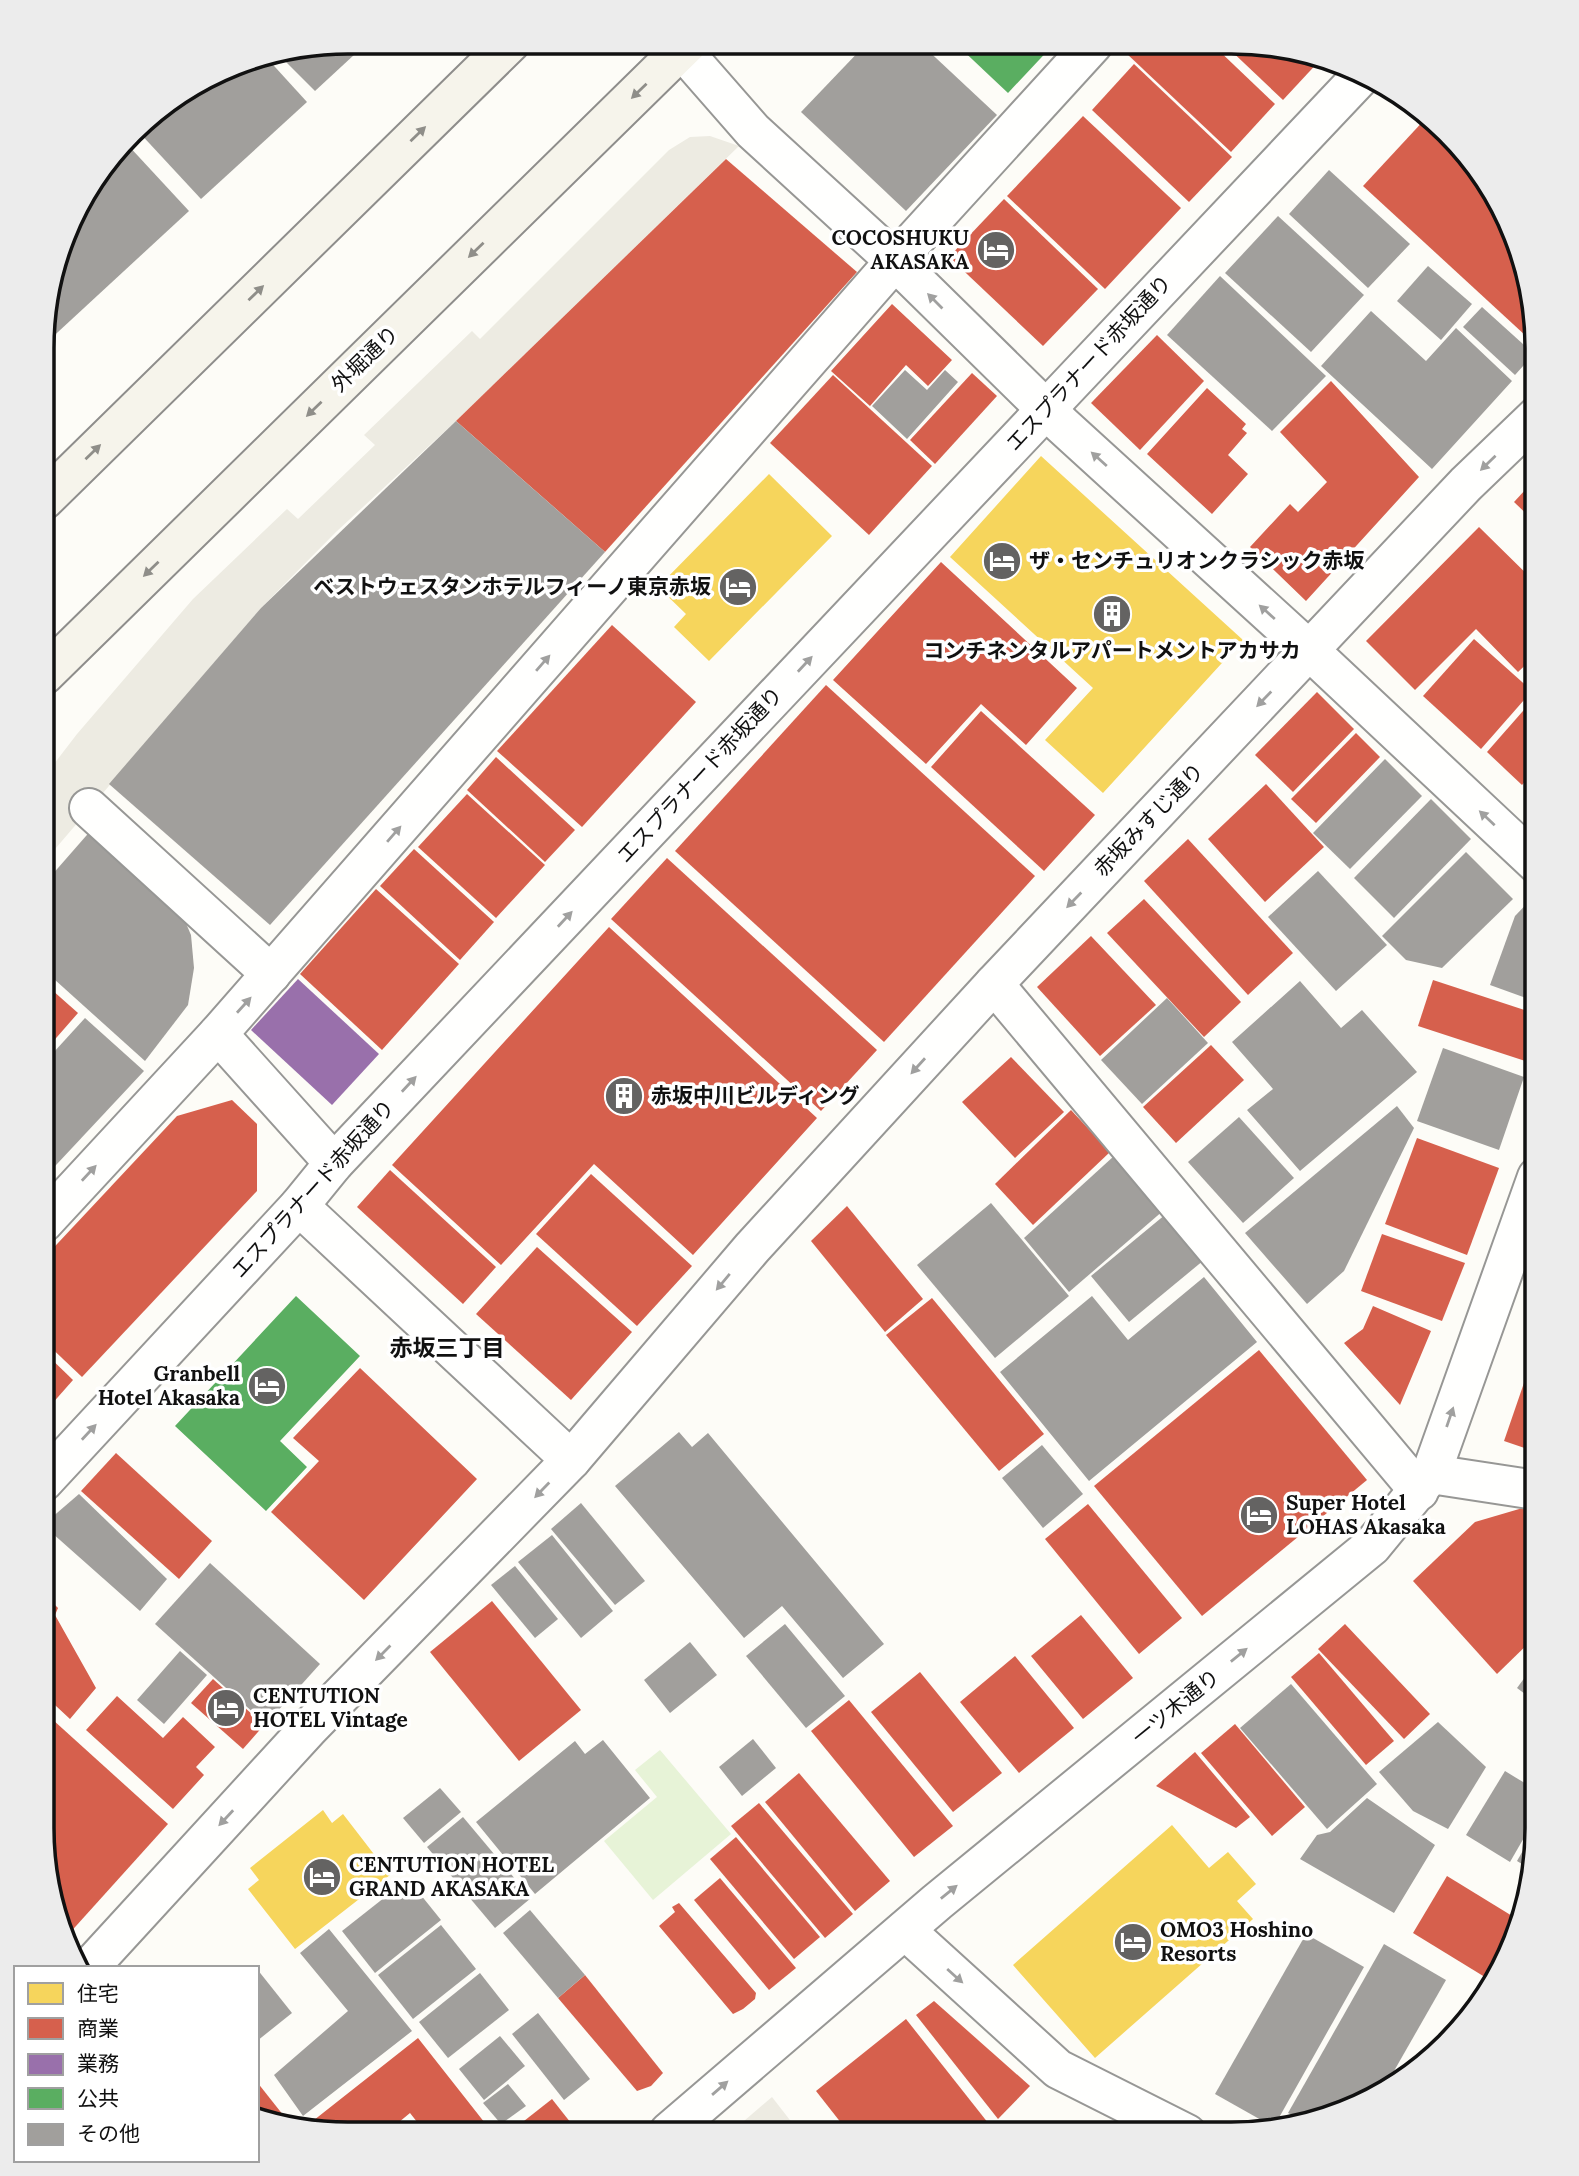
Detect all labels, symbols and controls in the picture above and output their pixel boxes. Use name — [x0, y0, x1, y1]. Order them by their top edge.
one-way arrow — [631, 82, 648, 98]
one-way arrow — [409, 126, 426, 142]
place label: COCOSHUKU AKASAKA — [831, 224, 969, 275]
hotel icon: COCOSHUKU AKASAKA — [975, 229, 1017, 271]
one-way arrow — [469, 241, 485, 258]
street label: エスプラナード赤坂通り — [1000, 269, 1177, 456]
one-way arrow — [247, 285, 263, 302]
one-way arrow — [927, 293, 943, 309]
street label: 外堀通り — [325, 320, 404, 398]
one-way arrow — [306, 401, 323, 417]
one-way arrow — [84, 445, 101, 461]
one-way arrow — [1091, 451, 1108, 467]
one-way arrow — [1480, 455, 1497, 471]
hotel icon: ザ・センチュリオンクラシック赤坂 — [981, 540, 1023, 582]
place label: ザ・センチュリオンクラシック赤坂 — [1029, 547, 1365, 574]
one-way arrow — [143, 560, 160, 577]
hotel icon: ベストウェスタンホテルフィーノ東京赤坂 — [717, 566, 759, 608]
place label: ベストウェスタンホテルフィーノ東京赤坂 — [313, 573, 711, 600]
building icon: コンチネンタルアパートメントアカサカ — [1091, 593, 1133, 635]
one-way arrow — [1259, 605, 1276, 621]
place label: コンチネンタルアパートメントアカサカ — [923, 637, 1301, 664]
one-way arrow — [535, 654, 551, 672]
one-way arrow — [796, 656, 812, 673]
street label: エスプラナード赤坂通り — [611, 681, 788, 868]
one-way arrow — [1257, 690, 1273, 707]
street label: 赤坂みすじ通り — [1088, 757, 1209, 882]
one-way arrow — [1479, 810, 1496, 826]
one-way arrow — [386, 825, 402, 843]
one-way arrow — [1066, 891, 1082, 908]
one-way arrow — [556, 911, 572, 928]
one-way arrow — [235, 997, 251, 1014]
one-way arrow — [911, 1057, 927, 1074]
building icon: 赤坂中川ビルディング — [603, 1075, 645, 1117]
one-way arrow — [400, 1076, 416, 1093]
place label: 赤坂中川ビルディング — [651, 1082, 860, 1109]
street label: エスプラナード赤坂通り — [225, 1094, 400, 1284]
one-way arrow — [81, 1165, 97, 1182]
one-way arrow — [716, 1273, 731, 1290]
district label: 赤坂三丁目 — [390, 1333, 505, 1362]
place label: Granbell Hotel Akasaka — [98, 1360, 240, 1411]
hotel icon: Granbell Hotel Akasaka — [246, 1365, 288, 1407]
one-way arrow — [1445, 1406, 1456, 1427]
one-way arrow — [81, 1423, 97, 1441]
one-way arrow — [533, 1482, 550, 1499]
place label: Super Hotel LOHAS Akasaka — [1286, 1489, 1446, 1540]
hotel icon: Super Hotel LOHAS Akasaka — [1238, 1494, 1280, 1536]
one-way arrow — [375, 1645, 391, 1661]
one-way arrow — [1230, 1648, 1247, 1663]
street label: 一ツ木通り — [1126, 1663, 1225, 1750]
place label: CENTUTION HOTEL Vintage — [253, 1682, 408, 1733]
hotel icon: CENTUTION HOTEL Vintage — [205, 1687, 247, 1729]
one-way arrow — [219, 1809, 235, 1826]
place label: CENTUTION HOTEL GRAND AKASAKA — [349, 1851, 554, 1902]
hotel icon: CENTUTION HOTEL GRAND AKASAKA — [301, 1856, 343, 1898]
one-way arrow — [940, 1885, 957, 1900]
place label: OMO3 Hoshino Resorts — [1160, 1916, 1313, 1967]
hotel icon: OMO3 Hoshino Resorts — [1112, 1921, 1154, 1963]
legend — [14, 1966, 259, 2162]
one-way arrow — [946, 1968, 964, 1984]
text: 住宅 — [77, 1980, 119, 2007]
text: 商業 — [77, 2015, 119, 2042]
text: 業務 — [77, 2050, 119, 2077]
one-way arrow — [712, 2081, 729, 2096]
text: 公共 — [77, 2085, 119, 2112]
text: その他 — [77, 2120, 140, 2147]

